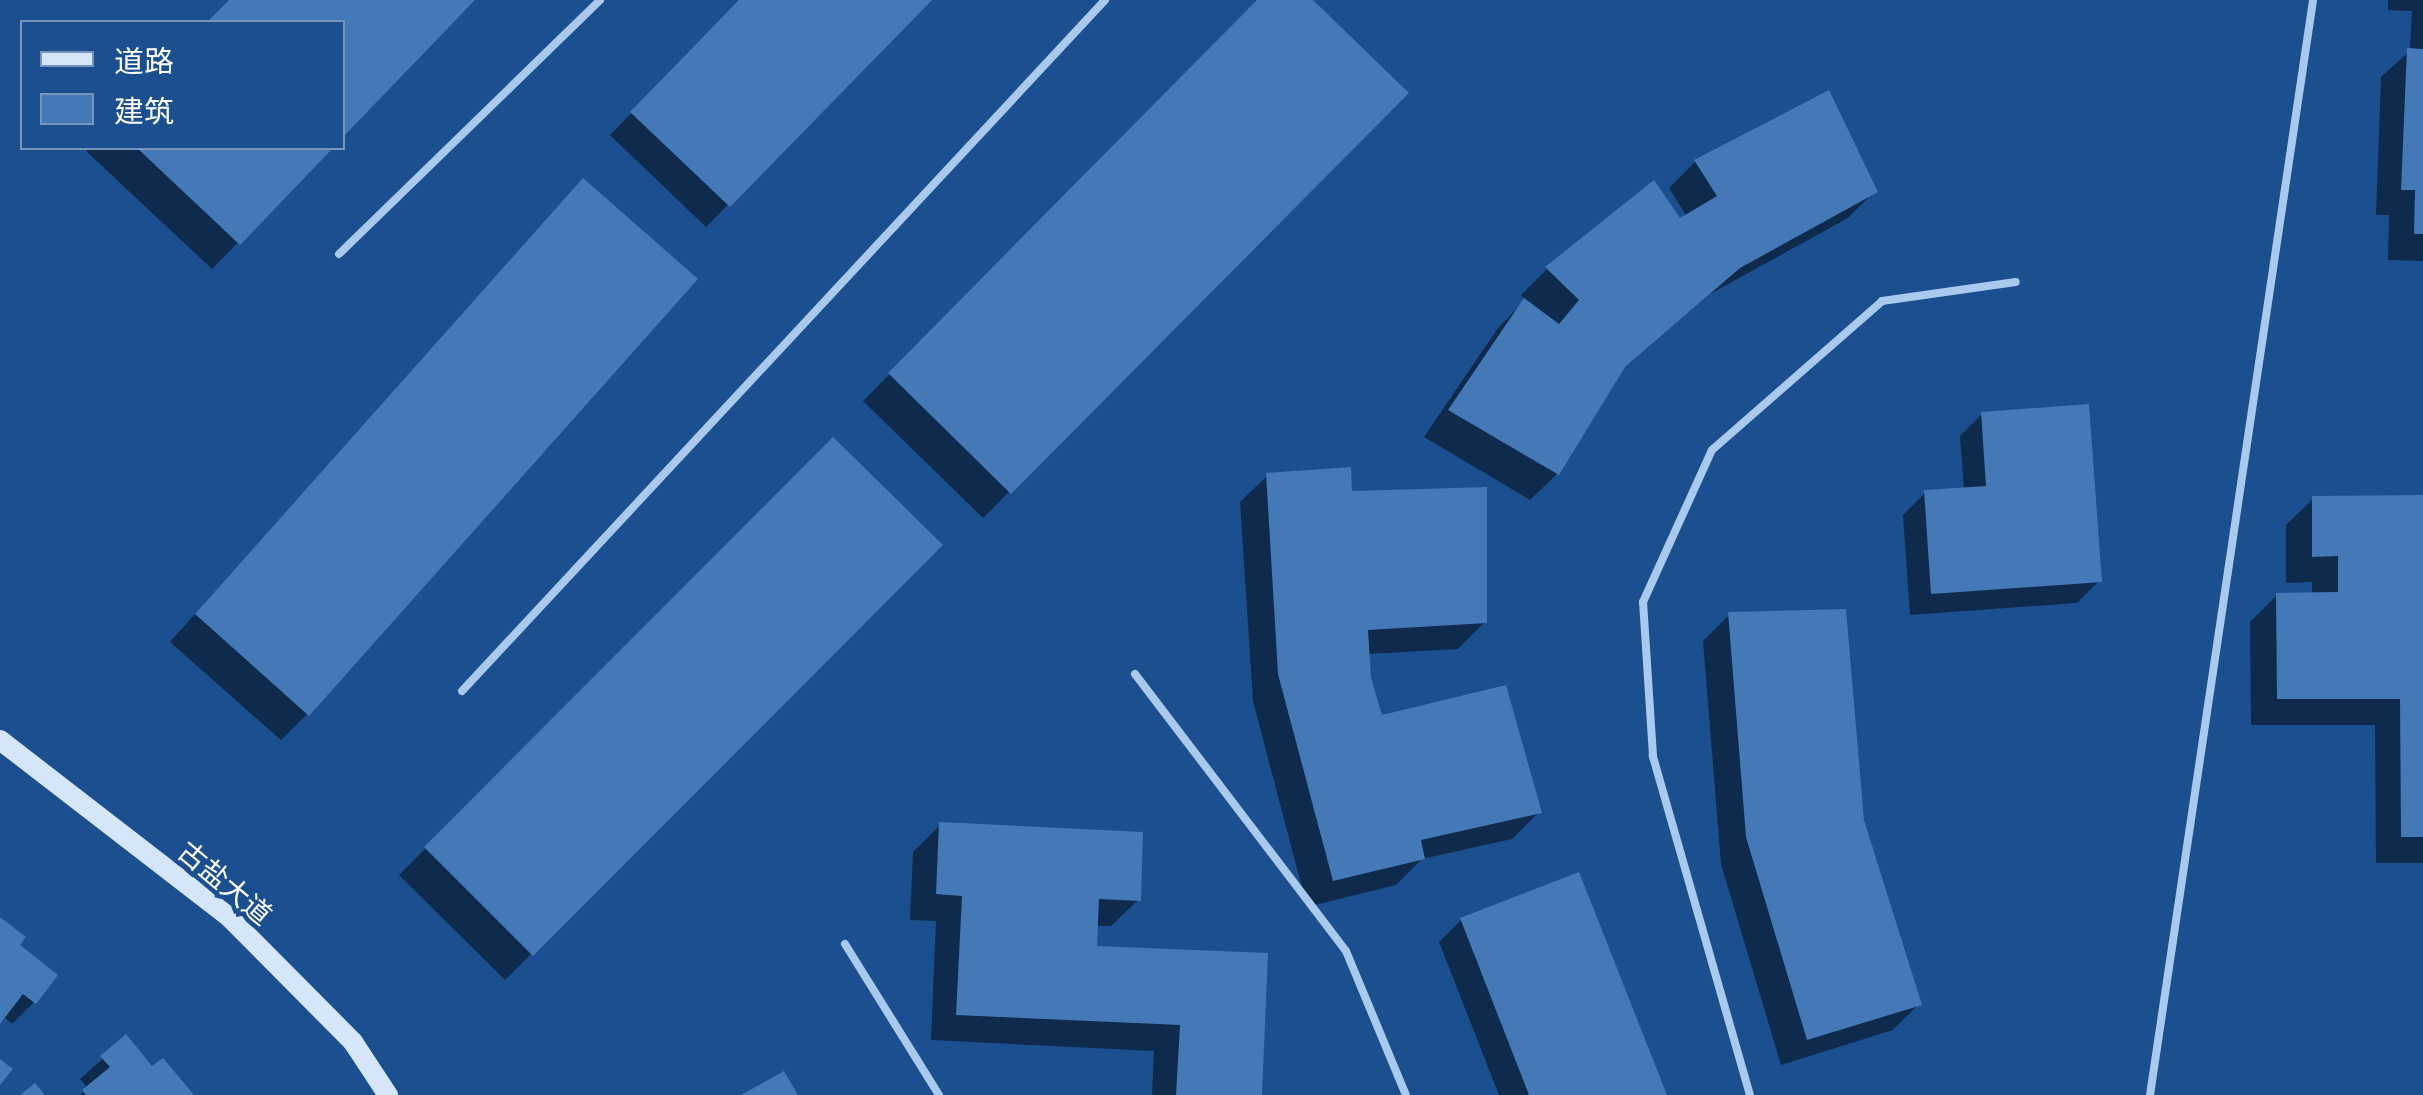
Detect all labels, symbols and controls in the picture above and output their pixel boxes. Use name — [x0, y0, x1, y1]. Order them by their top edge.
legend — [20, 20, 345, 150]
text: 道路 — [114, 41, 174, 80]
text: 建筑 — [114, 91, 174, 130]
street label: 古盐大道 — [171, 834, 279, 932]

